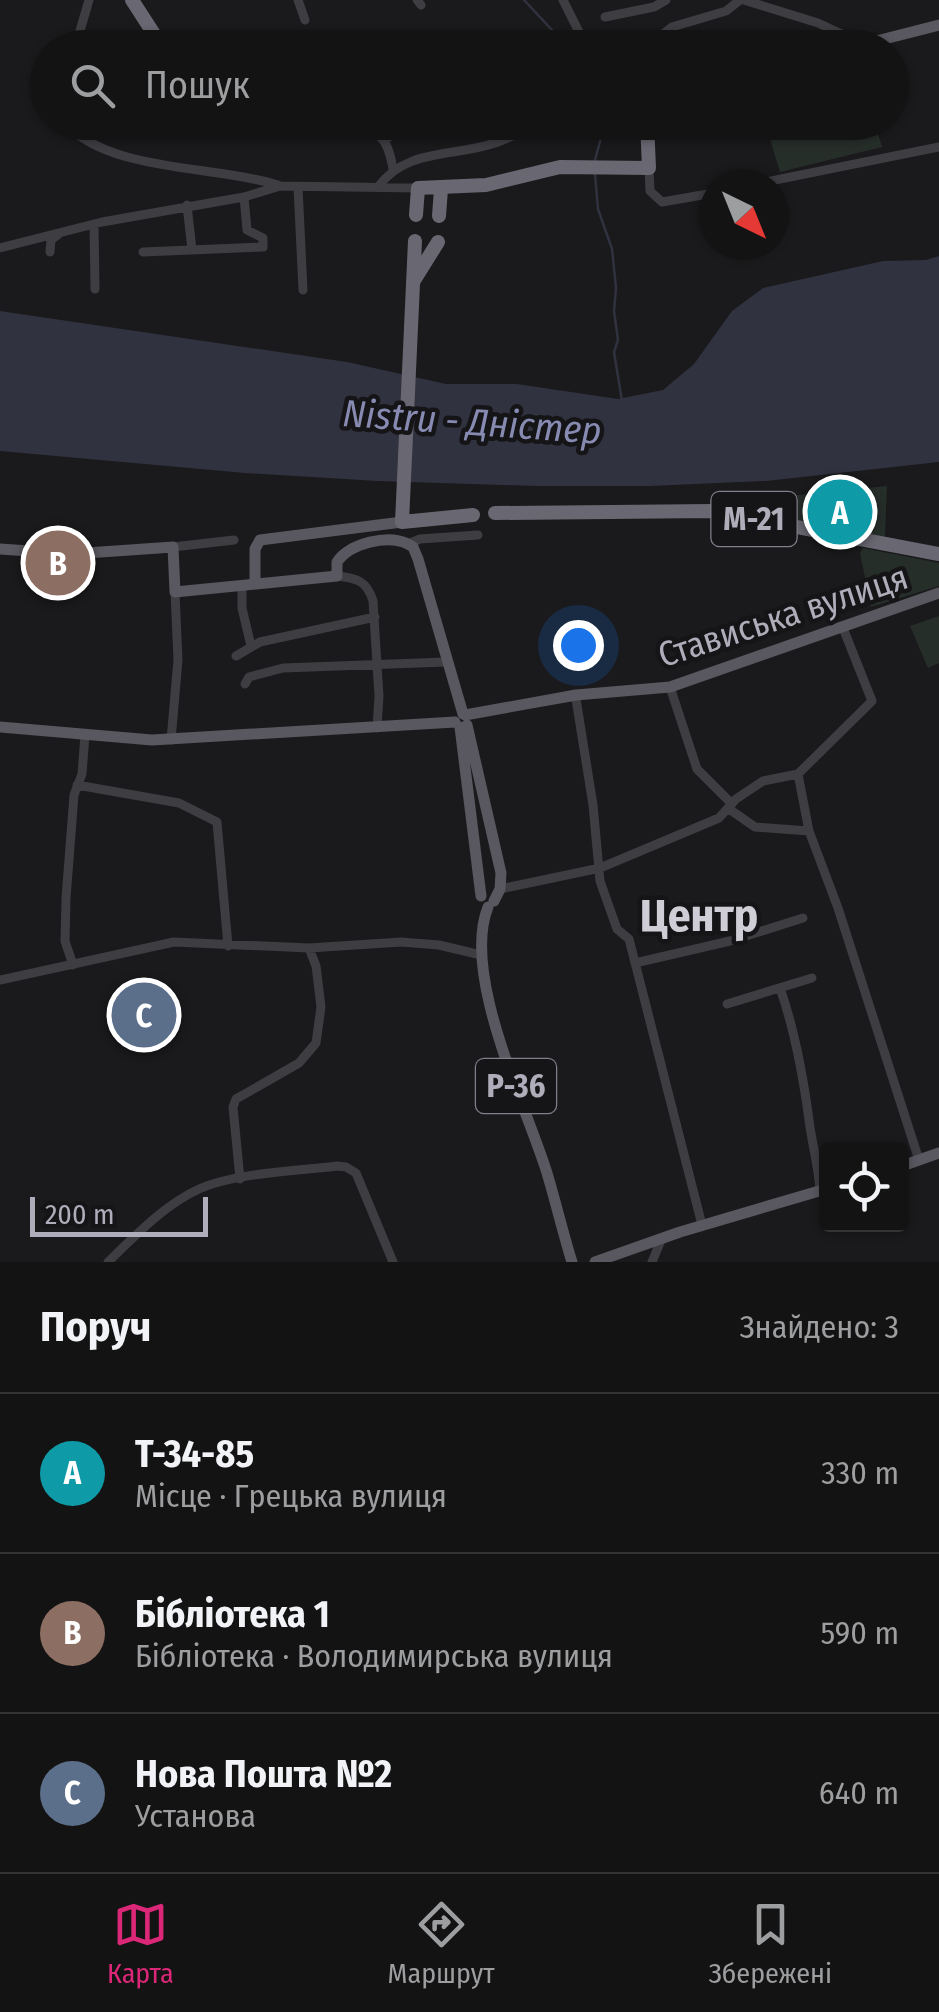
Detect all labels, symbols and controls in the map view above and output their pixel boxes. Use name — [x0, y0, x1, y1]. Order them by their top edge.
search box — [30, 30, 909, 140]
icon: search — [65, 58, 120, 113]
text: Пошук — [145, 62, 250, 108]
north arrow — [699, 170, 789, 260]
water label: Nistru - Дністер — [341, 390, 603, 454]
pin: A — [808, 474, 872, 550]
road number: М-21 — [712, 492, 796, 546]
pin: B — [26, 526, 90, 600]
street label: Стависька вулиця — [653, 556, 913, 676]
your location — [553, 620, 604, 671]
district label: Центр — [640, 889, 758, 943]
pin: C — [112, 978, 176, 1052]
road number: Р-36 — [476, 1059, 556, 1113]
map controls — [819, 1142, 909, 1232]
button: locate — [819, 1142, 909, 1232]
scale bar — [30, 1192, 208, 1236]
text: 200 m — [45, 1198, 115, 1231]
text: Поруч — [40, 1302, 151, 1352]
text: Знайдено: 3 — [739, 1308, 899, 1346]
text: Т-34-85 — [135, 1431, 254, 1477]
text: A — [64, 1454, 81, 1492]
text: 330 m — [821, 1454, 899, 1492]
text: Місце · Грецька вулиця — [135, 1477, 447, 1515]
text: Бібліотека 1 — [135, 1591, 330, 1637]
text: B — [64, 1614, 81, 1652]
text: 590 m — [820, 1614, 899, 1652]
text: Бібліотека · Володимирська вулиця — [135, 1637, 613, 1675]
text: Нова Пошта №2 — [135, 1751, 392, 1797]
text: C — [64, 1774, 81, 1812]
text: 640 m — [819, 1774, 899, 1812]
text: Установа — [135, 1797, 256, 1835]
tab: Карта — [107, 1897, 174, 1990]
tab: Маршрут — [388, 1897, 495, 1990]
tab: Збережені — [708, 1897, 832, 1990]

